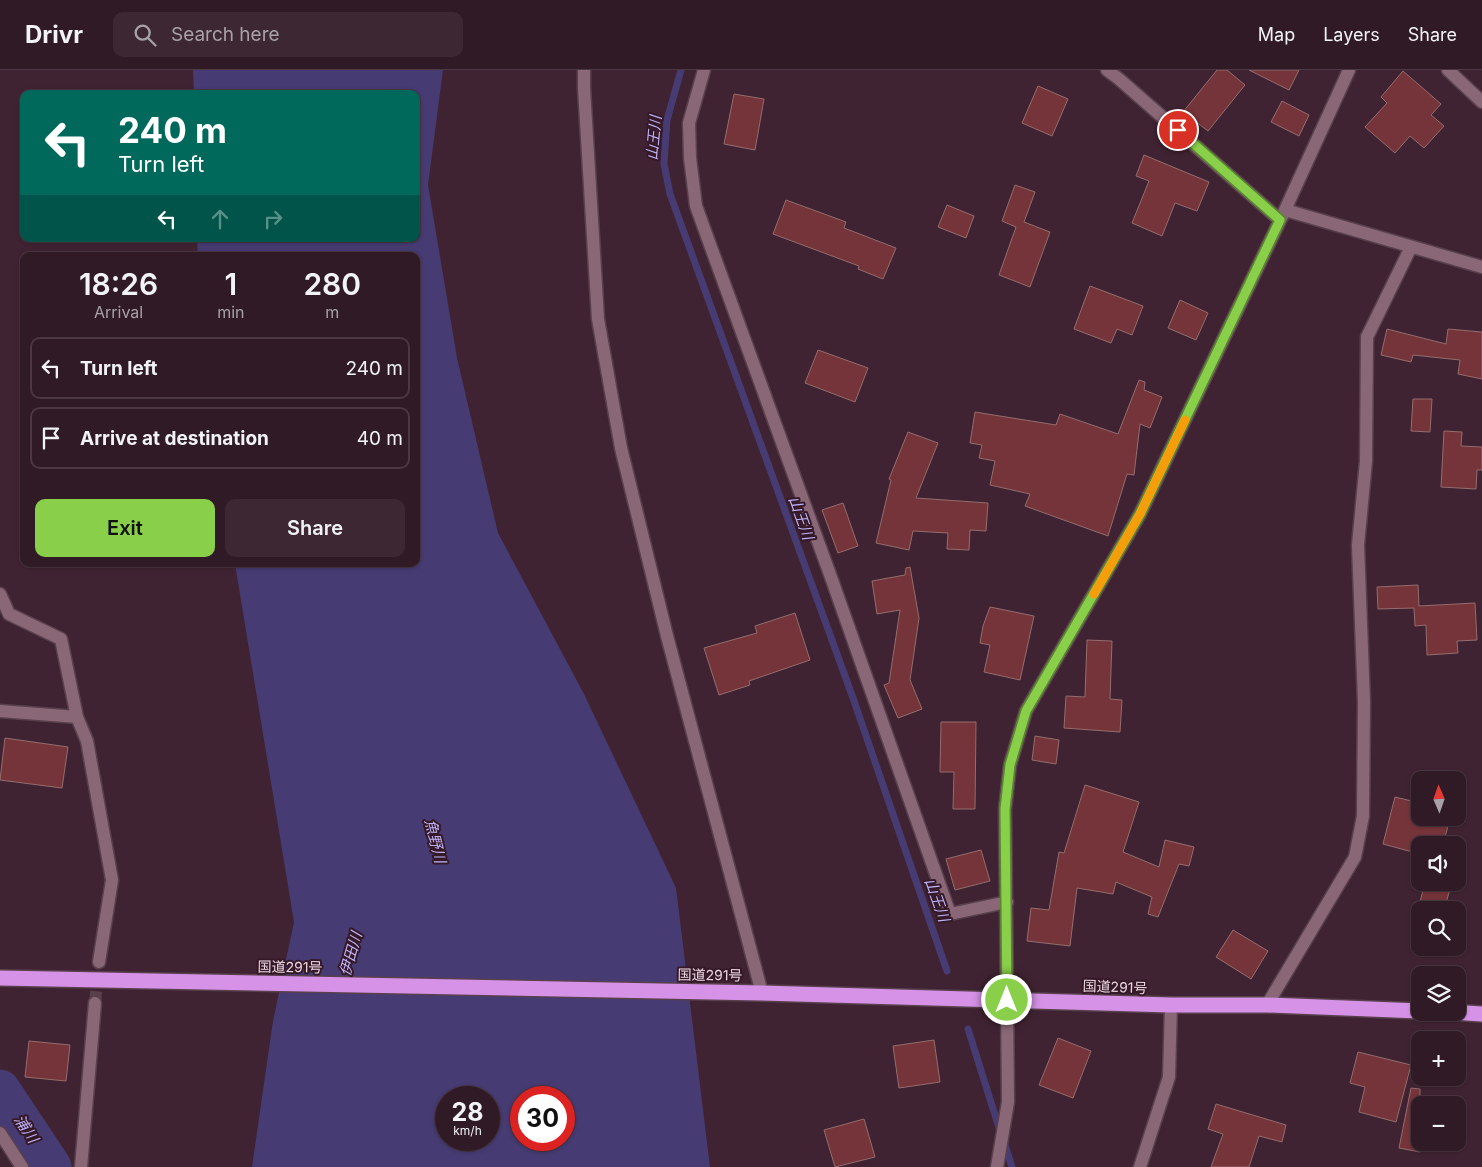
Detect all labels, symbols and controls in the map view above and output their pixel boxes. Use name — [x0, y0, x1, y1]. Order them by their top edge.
search box — [113, 12, 463, 57]
text: Drivr — [25, 20, 83, 49]
icon: search — [131, 21, 159, 49]
text: Search here — [171, 23, 280, 46]
text: Map — [1258, 24, 1295, 45]
text: Layers — [1323, 24, 1380, 45]
text: Share — [1408, 24, 1457, 45]
text: 240 m — [118, 109, 227, 151]
pin — [1157, 109, 1199, 151]
icon: left — [35, 110, 100, 175]
water label: 山王川 — [642, 113, 665, 161]
icon: arrive — [1164, 116, 1192, 144]
text: Turn left — [118, 151, 204, 177]
icon: left — [153, 205, 181, 233]
icon: ahead — [206, 205, 234, 233]
icon: right — [259, 205, 287, 233]
text: 18:26 — [79, 266, 158, 302]
text: 1 — [224, 266, 237, 302]
text: 280 — [303, 266, 361, 302]
text: Arrival — [94, 302, 143, 322]
text: min — [217, 302, 245, 322]
text: m — [325, 302, 339, 322]
icon: left — [37, 354, 65, 382]
text: Turn left — [80, 357, 158, 380]
text: 240 m — [345, 357, 403, 380]
icon: arrive — [37, 424, 65, 452]
text: Arrive at destination — [80, 427, 269, 450]
text: 40 m — [357, 427, 403, 450]
water label: 山王川 — [785, 493, 819, 544]
button: Exit — [35, 499, 215, 557]
button: Share — [225, 499, 405, 557]
north arrow — [1411, 771, 1466, 826]
map controls — [1411, 771, 1466, 1151]
water label: 魚野川 — [421, 817, 451, 867]
button: sound — [1411, 836, 1466, 891]
water label: 山王川 — [921, 875, 955, 926]
button: search — [1411, 901, 1466, 956]
water label: 伊田川 — [335, 928, 366, 978]
street label: 国道291号 — [257, 957, 323, 976]
street label: 国道291号 — [677, 965, 743, 984]
button: layers — [1411, 966, 1466, 1021]
position arrow — [980, 973, 1032, 1025]
street label: 国道291号 — [1082, 977, 1148, 996]
button: + — [1411, 1031, 1466, 1086]
speed limit sign: 30 — [510, 1086, 575, 1151]
button: − — [1411, 1096, 1466, 1151]
text: 28 — [451, 1097, 484, 1127]
water label: 浦川 — [10, 1111, 44, 1148]
text: km/h — [453, 1123, 482, 1138]

